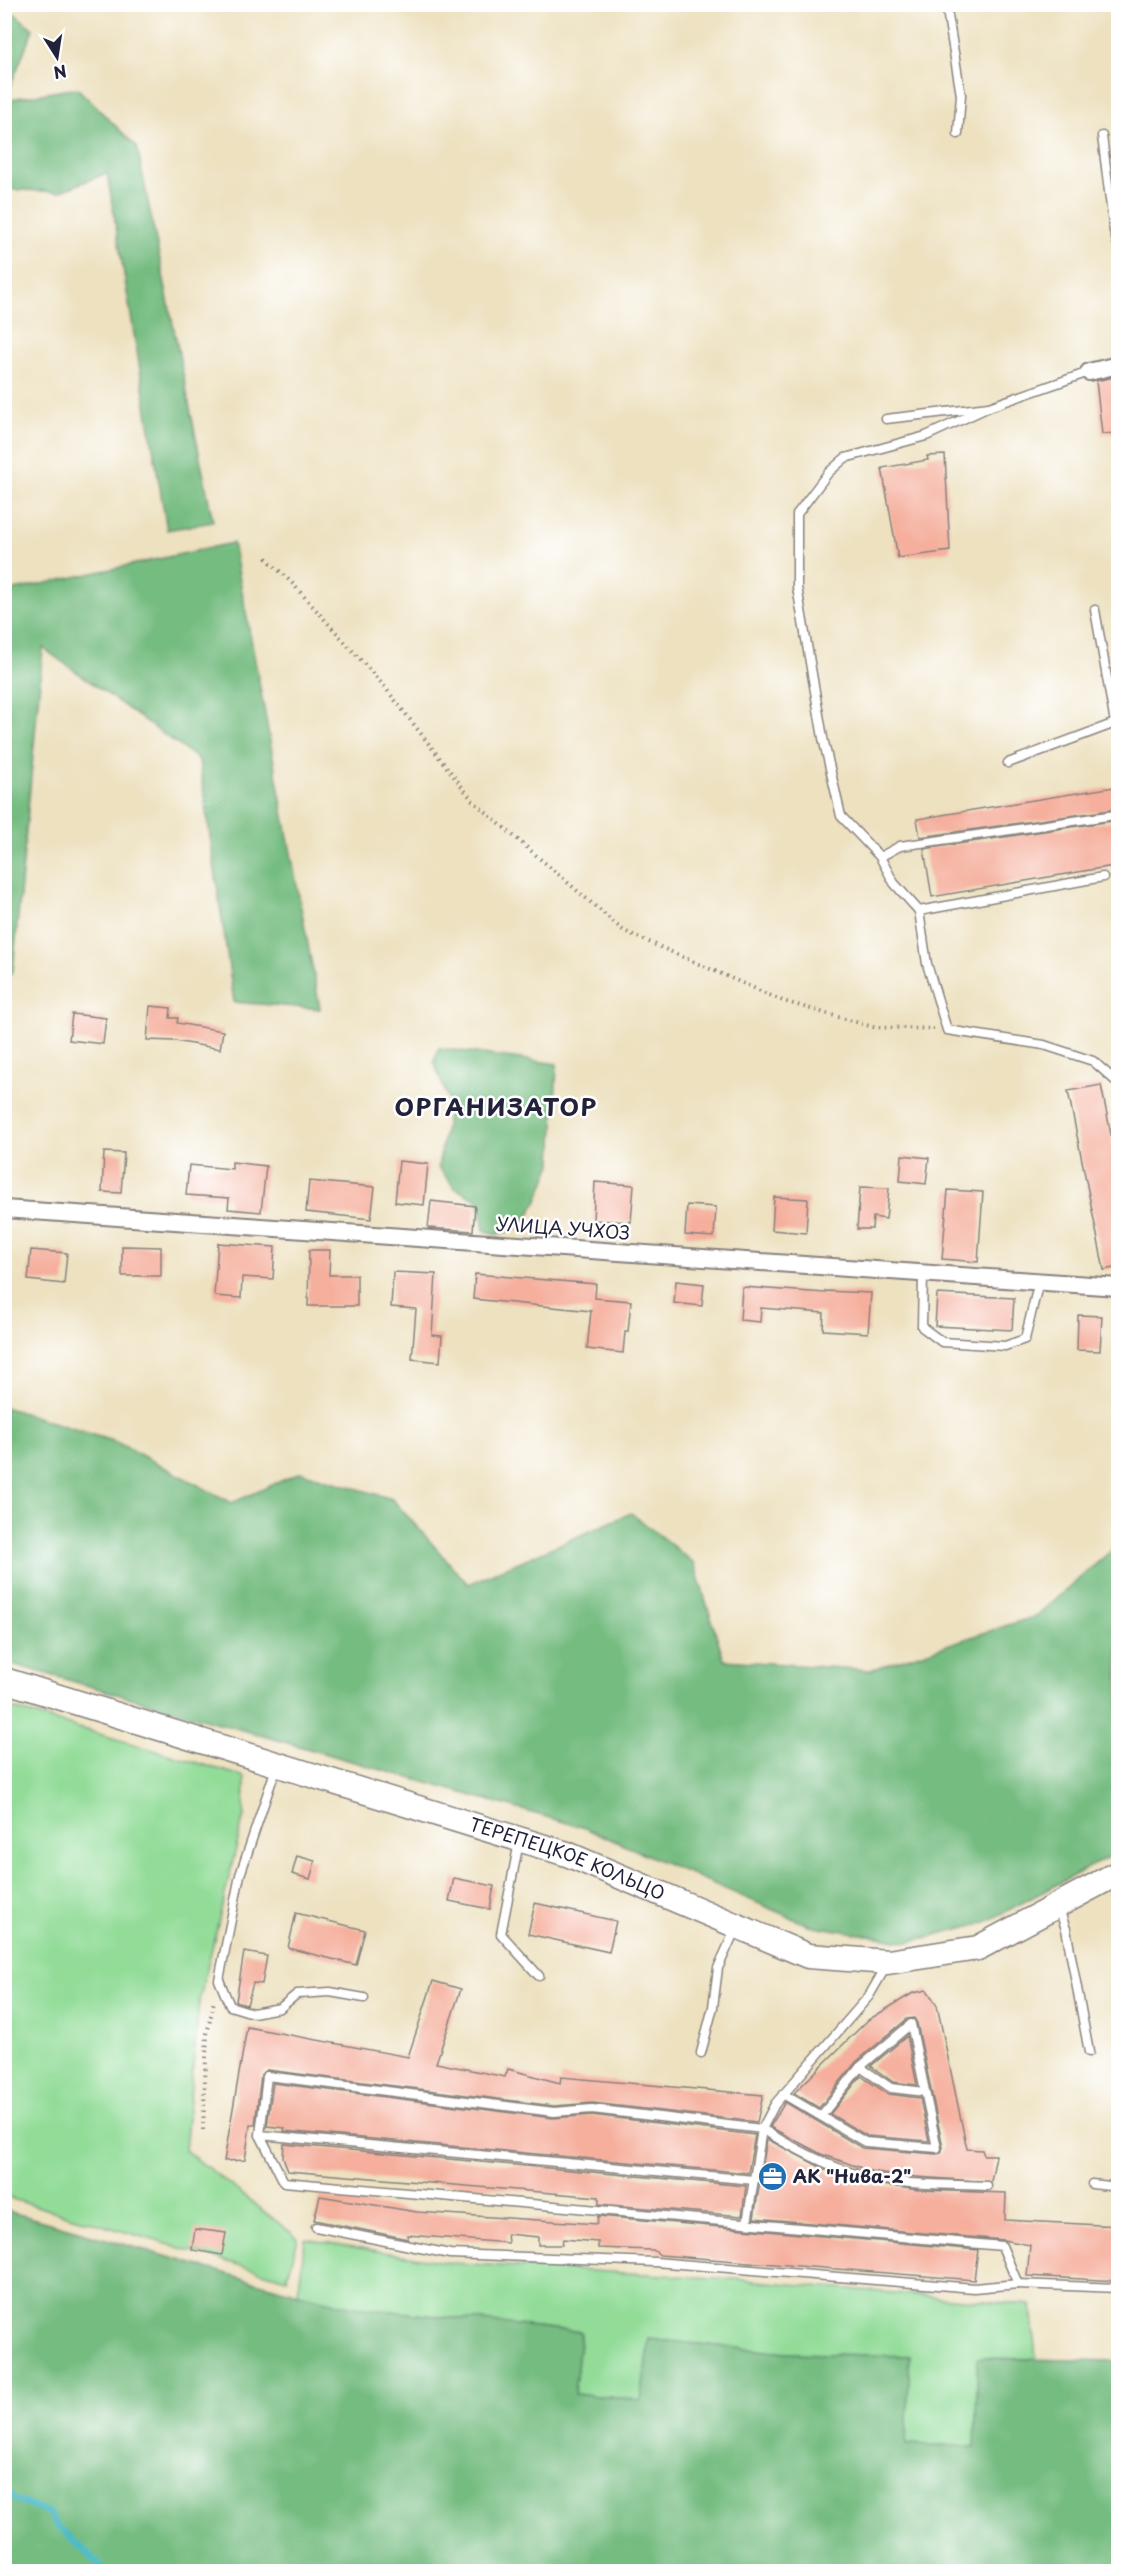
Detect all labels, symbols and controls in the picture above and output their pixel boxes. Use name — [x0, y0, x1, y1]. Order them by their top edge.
north arrow — [27, 27, 87, 87]
text: N — [52, 60, 69, 86]
district label: ОРГАНИЗАТОР — [395, 1088, 597, 1124]
street label: УЛИЦА УЧХОЗ — [495, 1209, 631, 1246]
street label: ТЕРЕПЕЦКОЕ КОЛЬЦО — [466, 1810, 669, 1906]
office icon: АК "Нива-2" — [756, 2161, 788, 2193]
place label: АК "Нива-2" — [793, 2162, 911, 2189]

